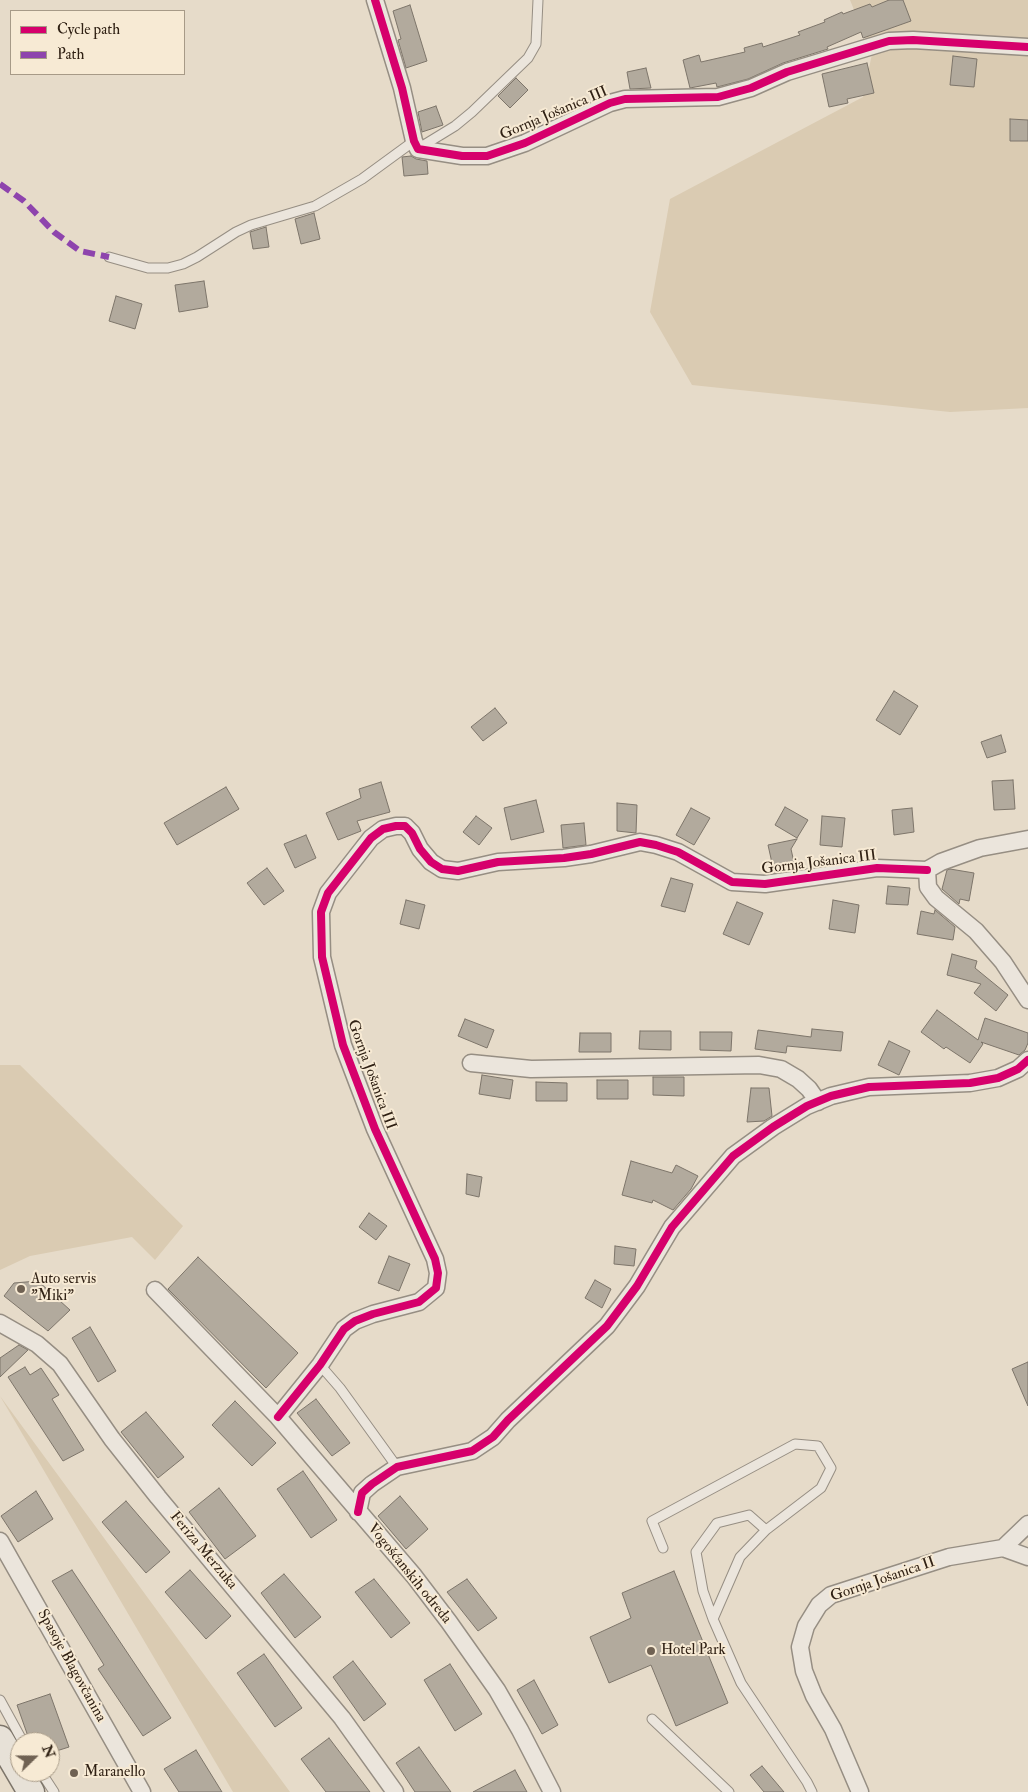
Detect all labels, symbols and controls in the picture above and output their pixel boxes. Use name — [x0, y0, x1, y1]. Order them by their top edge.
legend — [10, 10, 185, 75]
text: Cycle path — [57, 20, 120, 39]
text: Path — [57, 45, 84, 64]
street label: Gornja Jošanica III — [497, 83, 611, 145]
street label: Gornja Jošanica III — [761, 847, 877, 879]
street label: Gornja Jošanica III — [343, 1018, 399, 1132]
place label: Auto servis "Miki" — [31, 1271, 96, 1306]
marker: Auto servis "Miki" — [15, 1283, 27, 1295]
street label: Feriza Merzuka — [165, 1509, 241, 1593]
street label: Vogošćanskih odreda — [363, 1520, 455, 1628]
street label: Gornja Jošanica II — [828, 1554, 938, 1606]
street label: Spasoje Blagovčanina — [33, 1607, 109, 1725]
place label: Hotel Park — [661, 1642, 726, 1660]
marker: Hotel Park — [645, 1645, 657, 1657]
north arrow — [10, 1732, 60, 1782]
text: N — [38, 1743, 59, 1761]
place label: Maranello — [84, 1764, 145, 1782]
marker: Maranello — [68, 1767, 80, 1779]

